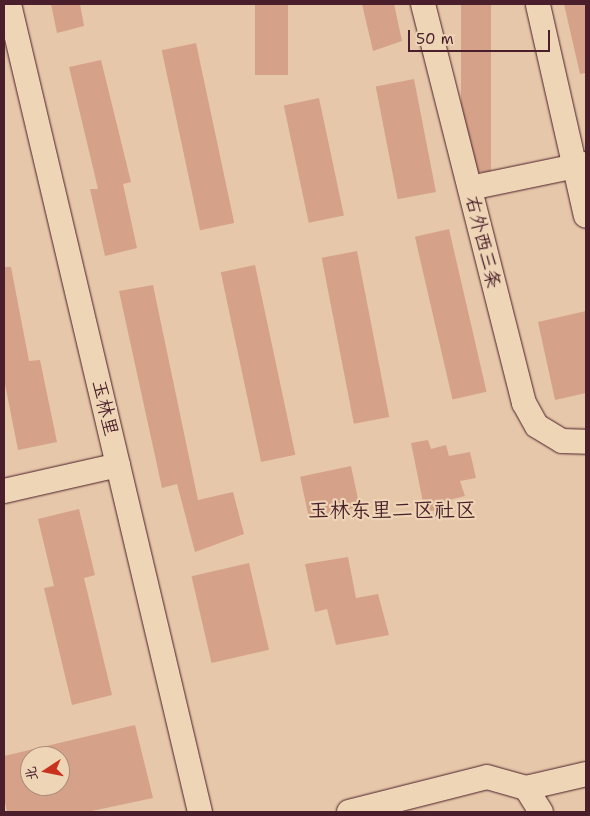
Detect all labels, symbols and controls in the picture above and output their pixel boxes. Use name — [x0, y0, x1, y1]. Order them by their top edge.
scale bar — [410, 20, 552, 52]
text: 50 m — [416, 29, 454, 49]
street label: 右外西三条 — [460, 193, 506, 291]
street label: 玉林里 — [87, 378, 123, 438]
district label: 玉林东里二区社区 — [308, 497, 476, 523]
north arrow — [20, 746, 70, 796]
text: 北 — [21, 765, 41, 782]

